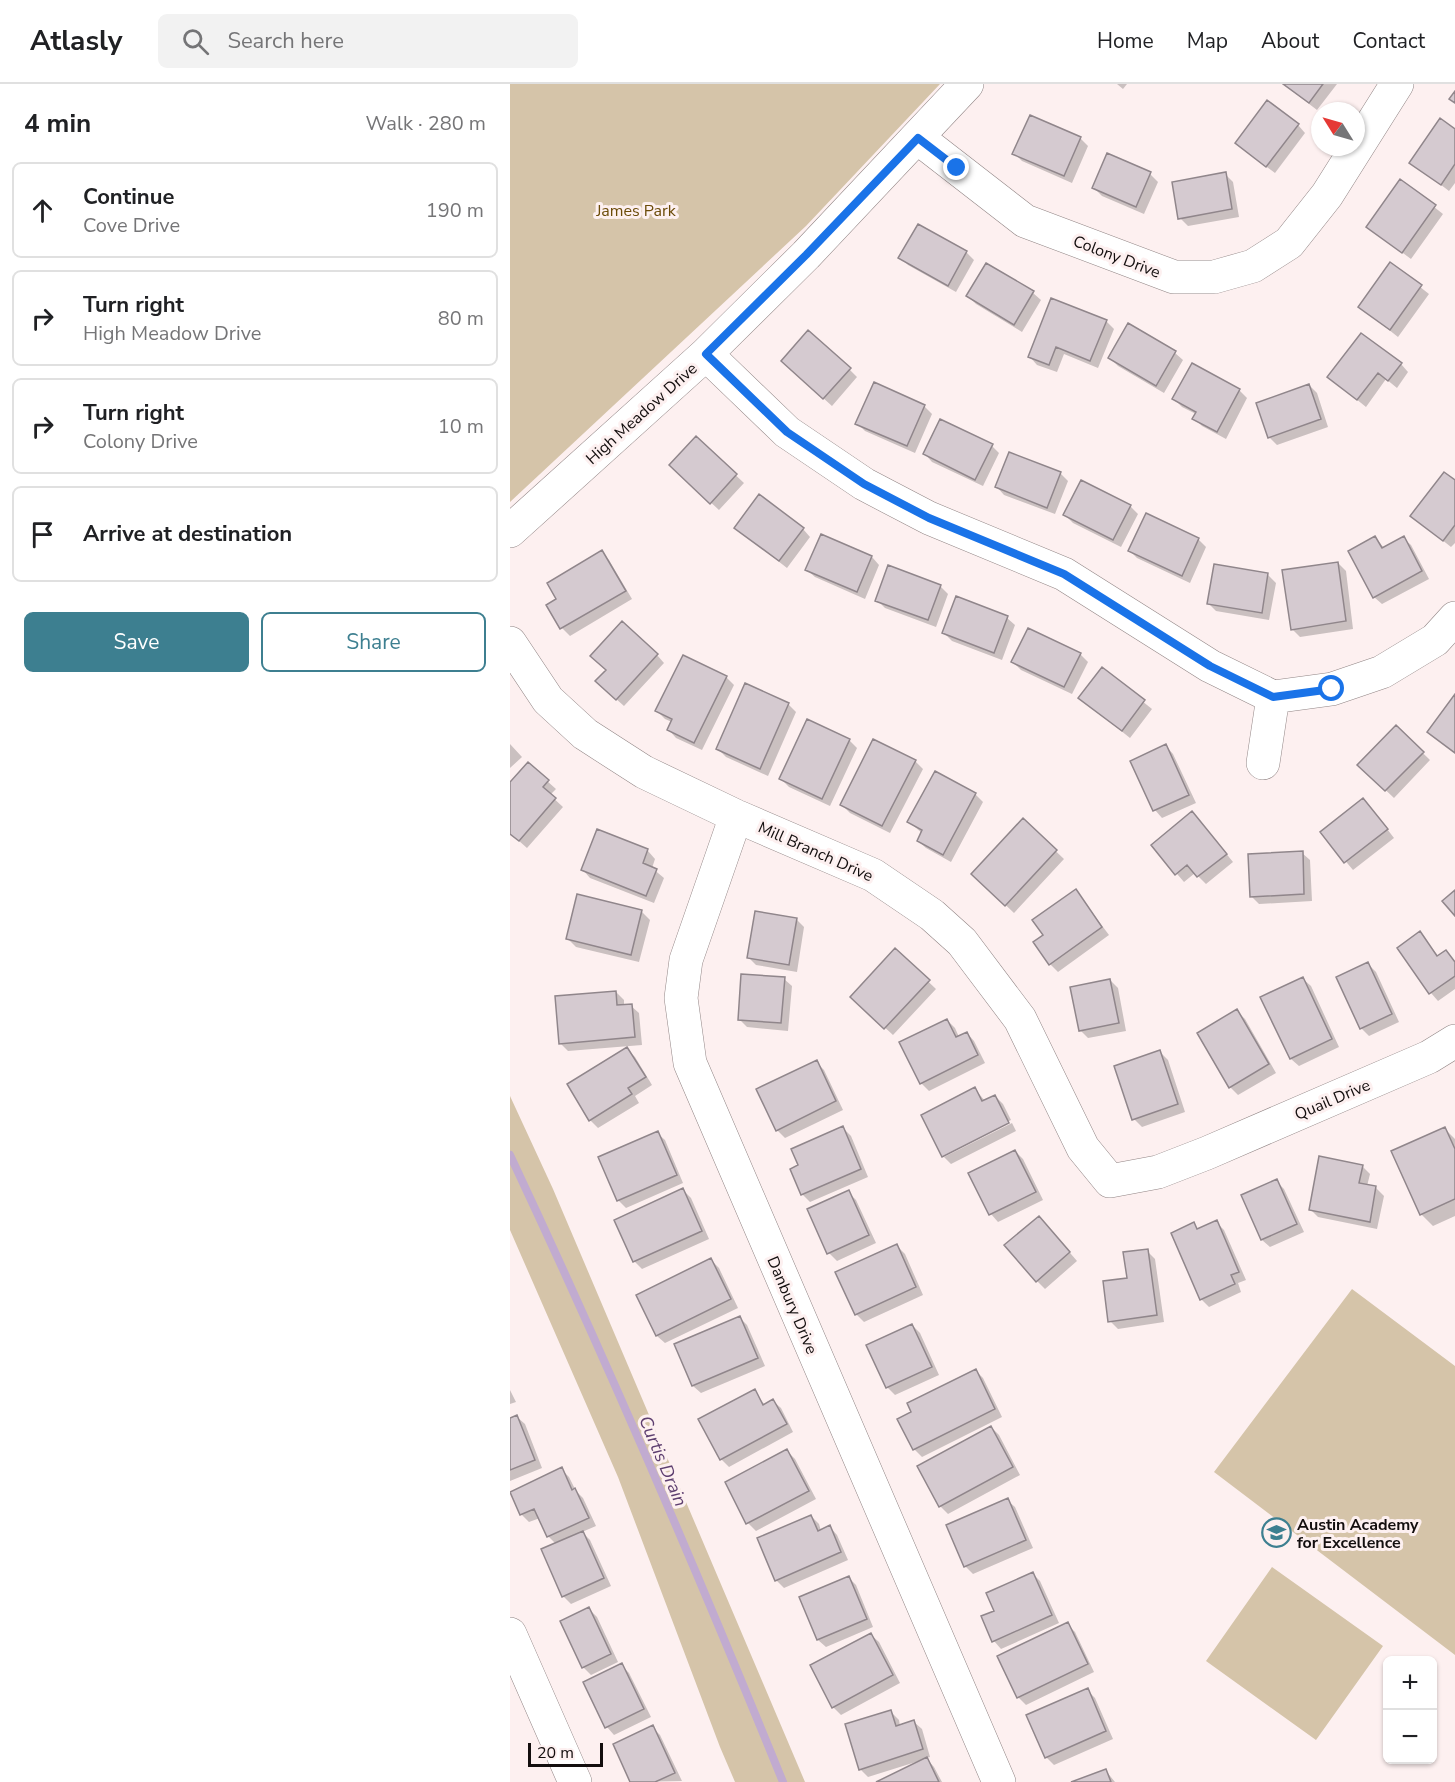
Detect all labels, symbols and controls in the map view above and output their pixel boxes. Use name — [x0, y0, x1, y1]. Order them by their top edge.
search box — [158, 14, 578, 68]
text: Atlasly — [30, 22, 122, 60]
icon: search — [179, 25, 212, 58]
text: Search here — [227, 26, 344, 56]
text: Home — [1097, 27, 1154, 55]
text: Map — [1187, 27, 1228, 55]
text: About — [1261, 27, 1319, 55]
text: Contact — [1352, 27, 1425, 55]
north arrow — [1311, 102, 1365, 156]
text: 4 min — [24, 106, 91, 141]
text: Walk · 280 m — [366, 110, 486, 137]
route end — [943, 154, 969, 180]
text: Continue — [83, 182, 174, 212]
icon: ahead — [26, 194, 59, 227]
text: 190 m — [426, 197, 484, 224]
park label: James Park — [595, 200, 677, 222]
text: Cove Drive — [83, 212, 180, 239]
street label: Colony Drive — [1070, 230, 1164, 284]
text: Turn right — [83, 290, 184, 320]
icon: right — [26, 302, 59, 335]
text: 80 m — [438, 305, 484, 332]
text: High Meadow Drive — [83, 320, 261, 347]
street label: High Meadow Drive — [581, 358, 702, 470]
text: Turn right — [83, 398, 184, 428]
icon: right — [26, 410, 59, 443]
text: 10 m — [438, 413, 484, 440]
text: Colony Drive — [83, 428, 198, 455]
icon: arrive — [26, 518, 59, 551]
text: Arrive at destination — [83, 519, 292, 549]
button: Save — [24, 612, 249, 672]
button: Share — [261, 612, 486, 672]
route start — [1318, 675, 1344, 701]
street label: Mill Branch Drive — [755, 817, 877, 887]
street label: Quail Drive — [1291, 1074, 1374, 1126]
street label: Danbury Drive — [762, 1253, 823, 1358]
water label: Curtis Drain — [633, 1412, 693, 1510]
place label: Austin Academy for Excellence — [1297, 1514, 1419, 1554]
school or university icon: Austin Academy for Excellence — [1260, 1517, 1292, 1549]
map controls — [1383, 1656, 1437, 1764]
button: + — [1383, 1656, 1437, 1710]
button: − — [1383, 1710, 1437, 1764]
scale bar — [528, 1740, 603, 1768]
text: 20 m — [537, 1742, 574, 1764]

